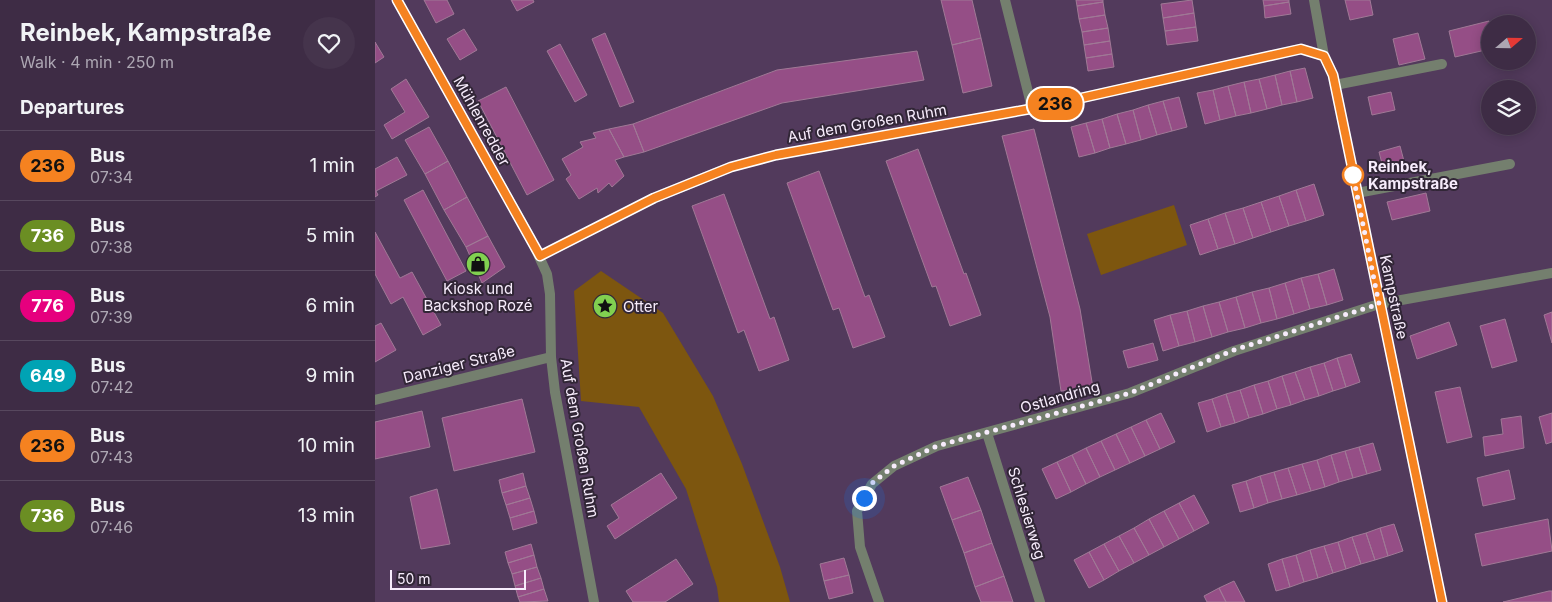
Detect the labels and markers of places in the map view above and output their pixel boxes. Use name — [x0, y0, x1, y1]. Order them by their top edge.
place label: Reinbek, Kampstraße — [1368, 157, 1458, 193]
marker: Reinbek, Kampstraße — [1342, 164, 1364, 186]
shop icon: Kiosk und Backshop Rozé — [465, 251, 491, 277]
place label: Kiosk und Backshop Rozé — [423, 279, 533, 315]
place icon: Otter — [592, 293, 618, 319]
place label: Otter — [623, 297, 659, 316]

